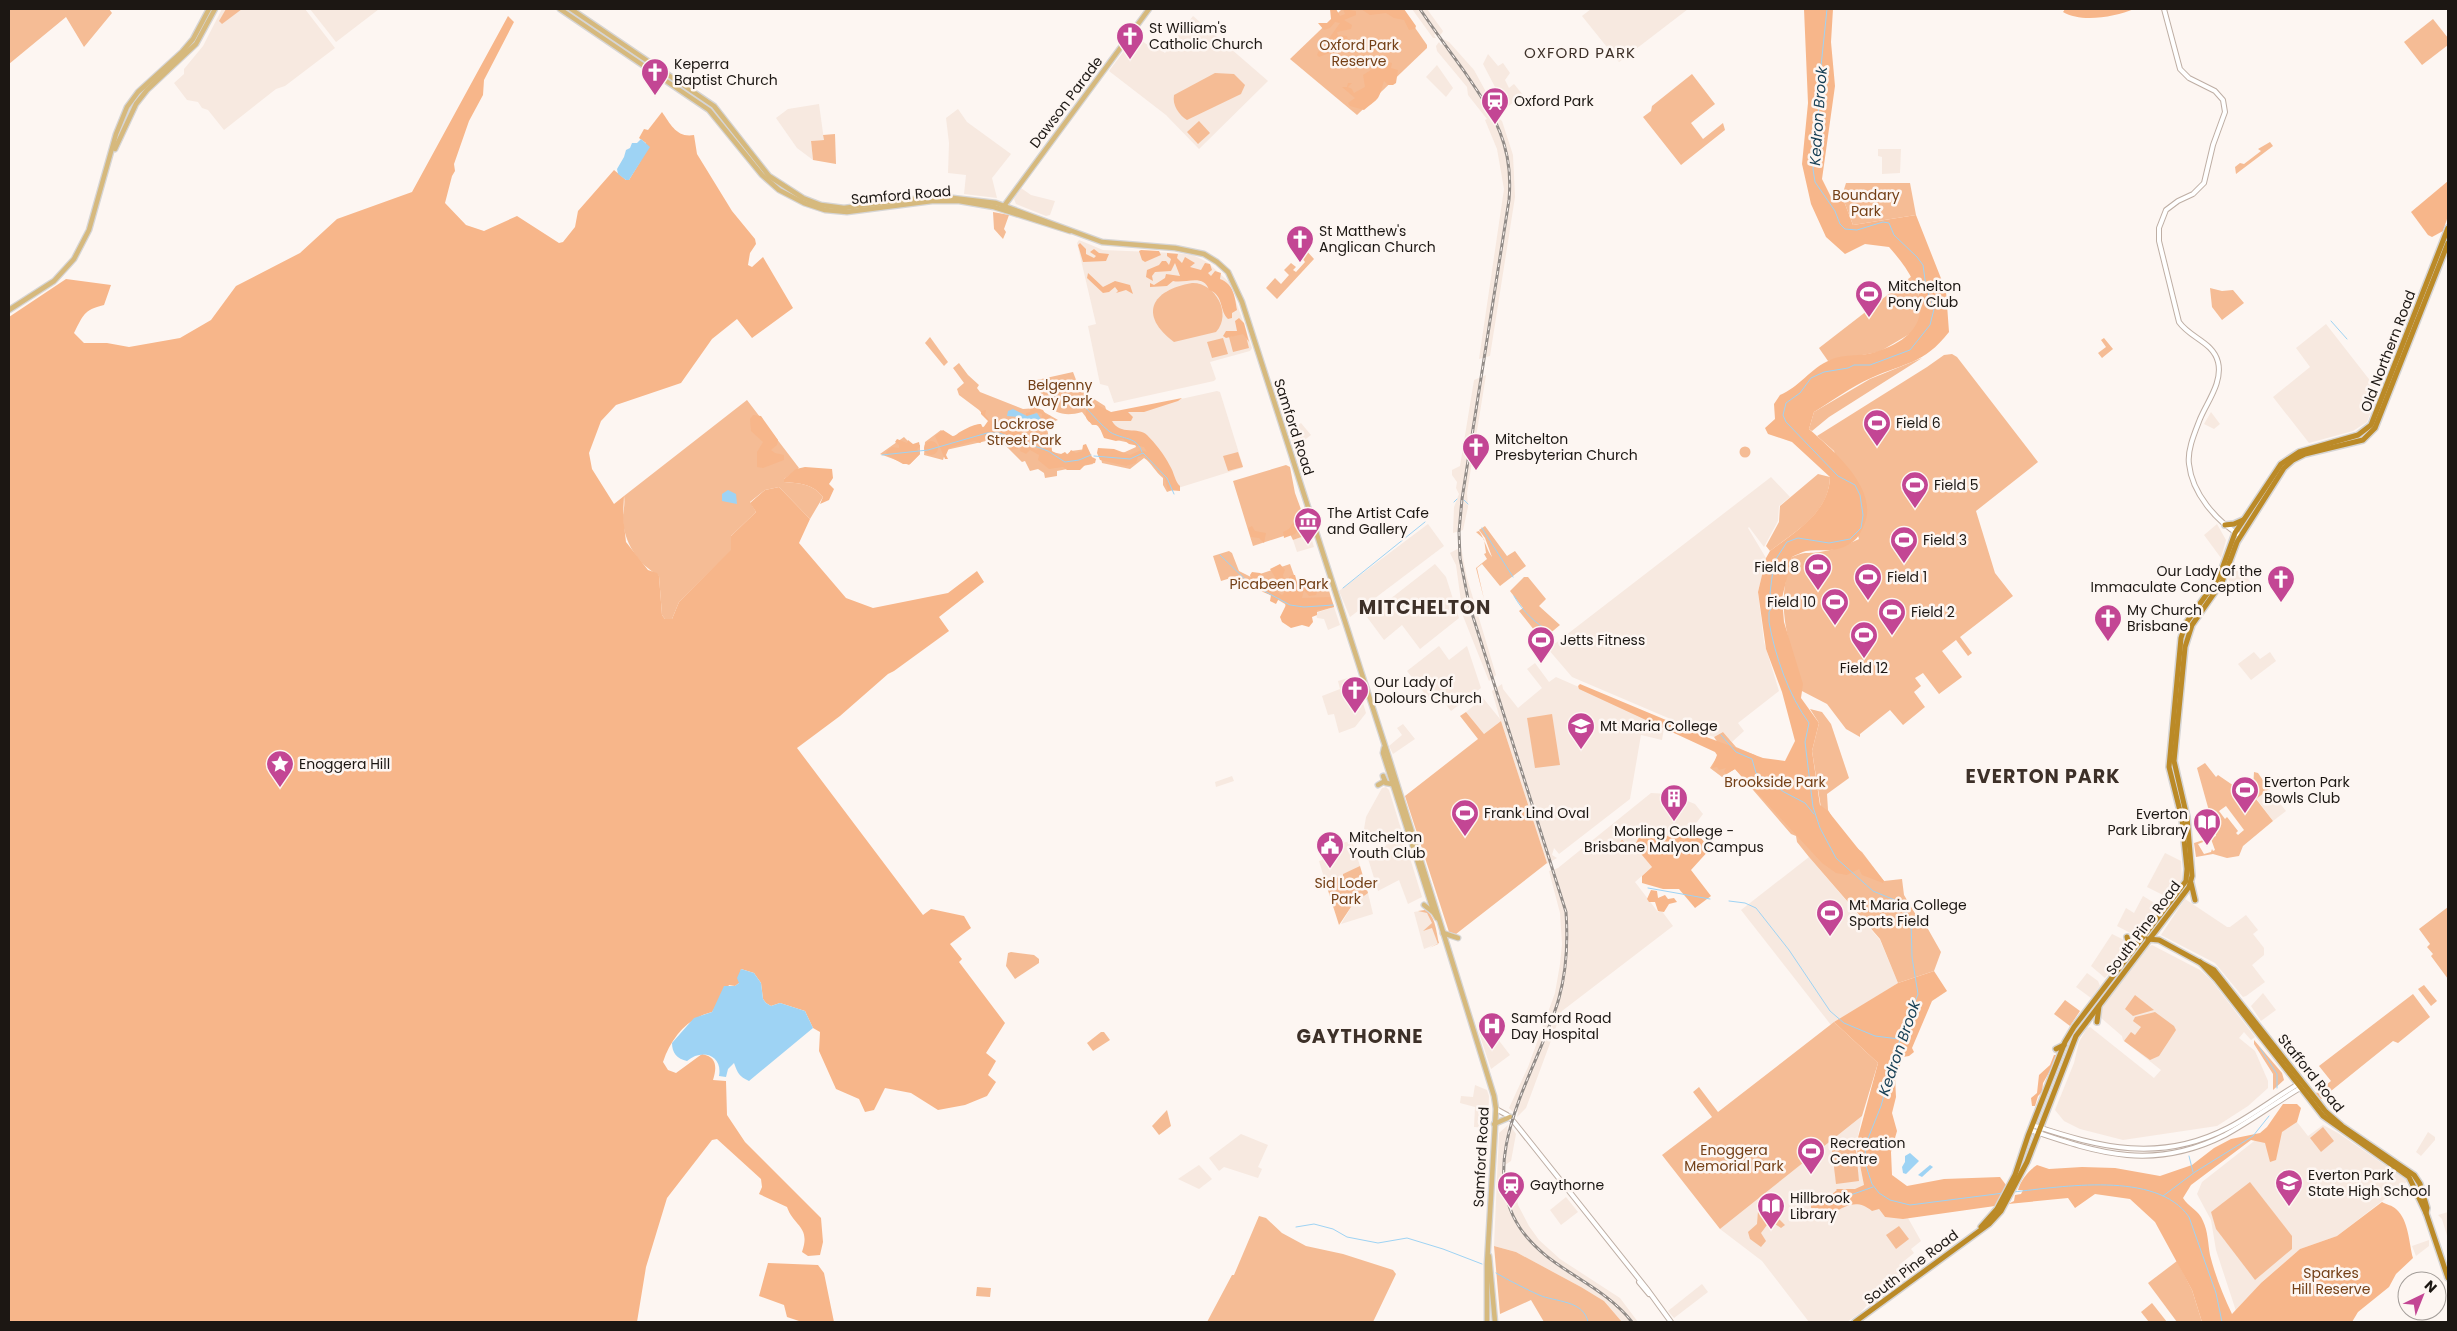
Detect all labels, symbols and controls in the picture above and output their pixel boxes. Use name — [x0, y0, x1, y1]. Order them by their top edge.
place label: St William's Catholic Church — [1149, 18, 1263, 54]
church icon: St William's Catholic Church — [1115, 21, 1145, 60]
park label: Oxford Park Reserve — [1319, 35, 1400, 71]
district label: OXFORD PARK — [1524, 42, 1636, 63]
street label: Dawson Parade — [1025, 52, 1107, 152]
place label: Keperra Baptist Church — [674, 54, 778, 90]
church icon: Keperra Baptist Church — [640, 57, 670, 96]
water label: Kedron Brook — [1804, 64, 1832, 166]
station icon: Oxford Park — [1480, 86, 1510, 125]
place label: Oxford Park — [1514, 91, 1594, 111]
street label: Samford Road — [850, 181, 952, 209]
park label: Boundary Park — [1832, 185, 1900, 221]
place label: St Matthew's Anglican Church — [1319, 221, 1436, 257]
church icon: St Matthew's Anglican Church — [1285, 224, 1315, 263]
place label: Mitchelton Pony Club — [1888, 276, 1961, 312]
sports icon: Mitchelton Pony Club — [1854, 279, 1884, 318]
street label: Old Northern Road — [2356, 287, 2420, 415]
park label: Belgenny Way Park — [1028, 375, 1093, 411]
street label: Samford Road — [1269, 376, 1319, 478]
sports icon: Field 6 — [1862, 408, 1892, 447]
place label: Field 6 — [1896, 413, 1941, 433]
park label: Lockrose Street Park — [987, 414, 1062, 450]
place label: Mitchelton Presbyterian Church — [1495, 429, 1638, 465]
church icon: Mitchelton Presbyterian Church — [1461, 432, 1491, 471]
sports icon: Field 5 — [1900, 470, 1930, 509]
place label: Field 5 — [1934, 475, 1979, 495]
place label: The Artist Cafe and Gallery — [1327, 503, 1429, 539]
museum icon: The Artist Cafe and Gallery — [1293, 506, 1323, 545]
sports icon: Field 3 — [1889, 525, 1919, 564]
place label: Field 3 — [1923, 530, 1967, 550]
sports icon: Field 8 — [1803, 552, 1833, 591]
place label: Field 8 — [1754, 557, 1799, 577]
place label: Our Lady of the Immaculate Conception — [2091, 561, 2262, 597]
sports icon: Field 1 — [1853, 562, 1883, 601]
church icon: Our Lady of the Immaculate Conception — [2266, 564, 2296, 603]
place label: Field 1 — [1887, 567, 1927, 587]
park label: Picabeen Park — [1229, 574, 1329, 594]
sports icon: Field 10 — [1820, 587, 1850, 626]
place label: Field 10 — [1767, 592, 1816, 612]
district label: MITCHELTON — [1359, 594, 1491, 621]
sports icon: Field 2 — [1877, 597, 1907, 636]
place label: My Church Brisbane — [2127, 600, 2202, 636]
place label: Field 2 — [1911, 602, 1955, 622]
church icon: My Church Brisbane — [2093, 603, 2123, 642]
sports icon: Field 12 — [1849, 620, 1879, 659]
sports icon: Jetts Fitness — [1526, 625, 1556, 664]
place label: Jetts Fitness — [1560, 630, 1645, 650]
place label: Field 12 — [1840, 658, 1888, 678]
place label: Our Lady of Dolours Church — [1374, 672, 1482, 708]
church icon: Our Lady of Dolours Church — [1340, 675, 1370, 714]
school or university icon: Mt Maria College — [1566, 711, 1596, 750]
place label: Mt Maria College — [1600, 716, 1718, 736]
place icon: Enoggera Hill — [265, 749, 295, 788]
place label: Enoggera Hill — [299, 754, 390, 774]
district label: EVERTON PARK — [1966, 763, 2120, 790]
park label: Brookside Park — [1724, 772, 1827, 792]
place label: Everton Park Bowls Club — [2264, 772, 2350, 808]
sports icon: Everton Park Bowls Club — [2230, 775, 2260, 814]
building icon: Morling College - Brisbane Malyon Campus — [1659, 783, 1689, 822]
sports icon: Frank Lind Oval — [1450, 798, 1480, 837]
place label: Frank Lind Oval — [1484, 803, 1589, 823]
place label: Everton Park Library — [2108, 804, 2188, 840]
library icon: Everton Park Library — [2192, 807, 2222, 846]
place label: Morling College - Brisbane Malyon Campus — [1584, 821, 1764, 857]
place label: Mitchelton Youth Club — [1349, 827, 1426, 863]
public building icon: Mitchelton Youth Club — [1315, 830, 1345, 869]
park label: Sid Loder Park — [1314, 873, 1378, 909]
street label: South Pine Road — [2101, 877, 2185, 979]
place label: Mt Maria College Sports Field — [1849, 895, 1967, 931]
sports icon: Mt Maria College Sports Field — [1815, 898, 1845, 937]
water label: Kedron Brook — [1873, 996, 1926, 1098]
place label: Samford Road Day Hospital — [1511, 1008, 1612, 1044]
hospital icon: Samford Road Day Hospital — [1477, 1011, 1507, 1050]
district label: GAYTHORNE — [1296, 1023, 1424, 1050]
street label: Stafford Road — [2273, 1029, 2349, 1117]
street label: Samford Road — [1468, 1106, 1494, 1208]
place label: Recreation Centre — [1830, 1133, 1906, 1169]
sports icon: Recreation Centre — [1796, 1136, 1826, 1175]
park label: Enoggera Memorial Park — [1684, 1140, 1784, 1176]
place label: Everton Park State High School — [2308, 1165, 2431, 1201]
school or university icon: Everton Park State High School — [2274, 1168, 2304, 1207]
station icon: Gaythorne — [1496, 1170, 1526, 1209]
place label: Gaythorne — [1530, 1175, 1604, 1195]
place label: Hillbrook Library — [1790, 1188, 1851, 1224]
library icon: Hillbrook Library — [1756, 1191, 1786, 1230]
street label: South Pine Road — [1860, 1225, 1962, 1309]
park label: Sparkes Hill Reserve — [2292, 1263, 2371, 1299]
north arrow — [2397, 1271, 2447, 1321]
text: N — [2420, 1276, 2442, 1297]

